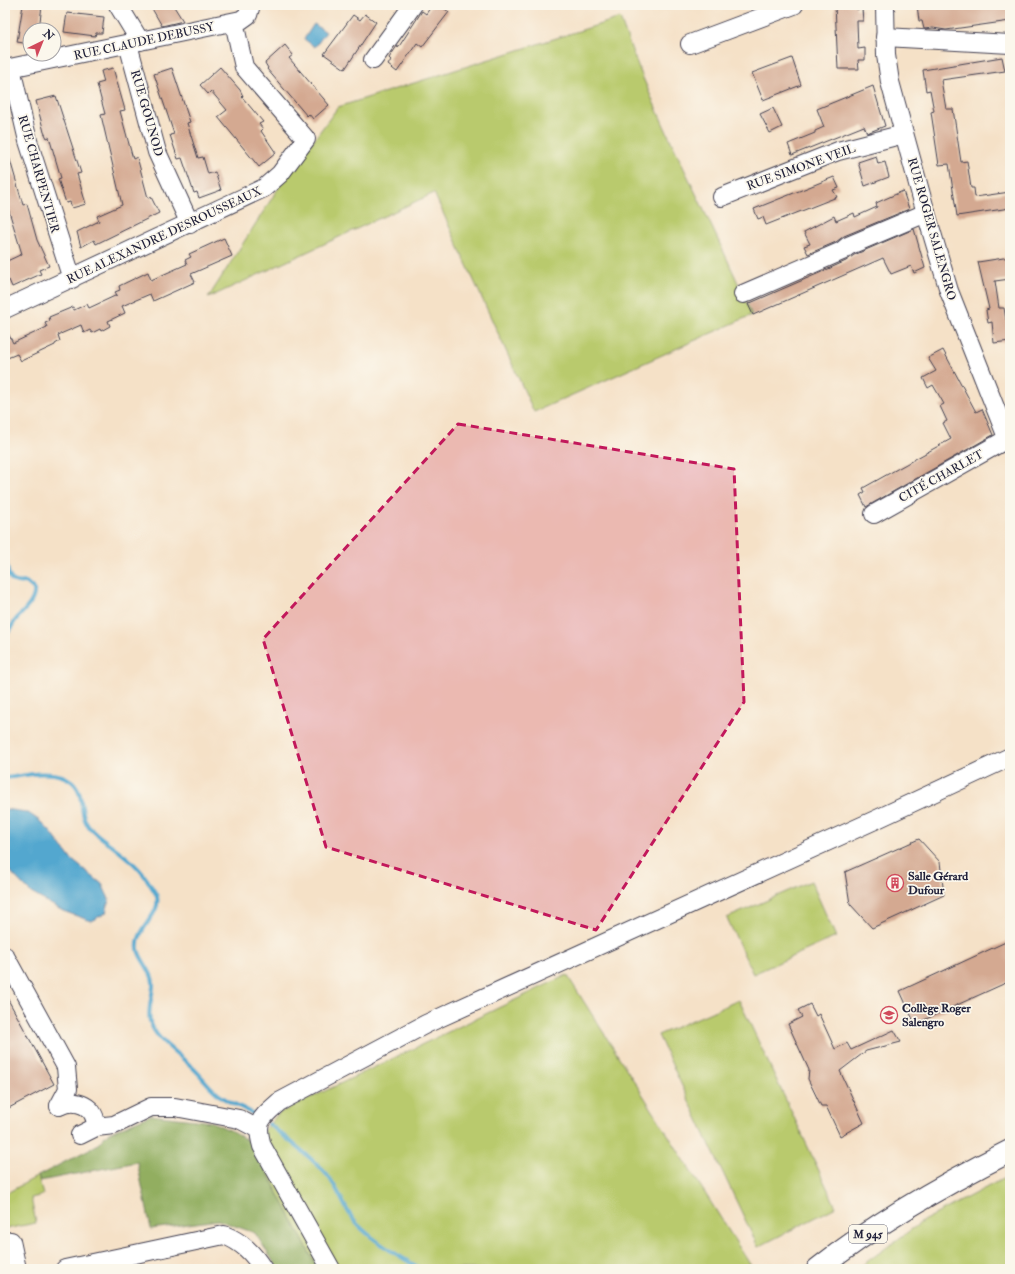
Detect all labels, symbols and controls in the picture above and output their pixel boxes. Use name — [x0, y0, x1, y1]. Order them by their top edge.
street label: RUE CLAUDE DEBUSSY — [73, 19, 216, 64]
north arrow — [22, 22, 62, 62]
text: N — [40, 26, 57, 44]
street label: RUE GOUNOD — [127, 68, 166, 158]
street label: RUE CHARPENTIER — [15, 114, 63, 235]
street label: RUE SIMONE VEIL — [745, 141, 858, 194]
street label: RUE ROGER SALENGRO — [904, 156, 959, 303]
street label: RUE ALEXANDRE DESROUSSEAUX — [64, 183, 265, 287]
street label: CITÉ CHARLET — [896, 447, 986, 506]
place label: Salle Gérard Dufour — [908, 869, 968, 898]
building icon: Salle Gérard Dufour — [885, 873, 905, 893]
place label: Collège Roger Salengro — [902, 1001, 971, 1030]
school or university icon: Collège Roger Salengro — [879, 1005, 899, 1025]
road number: M 945 — [849, 1225, 887, 1243]

